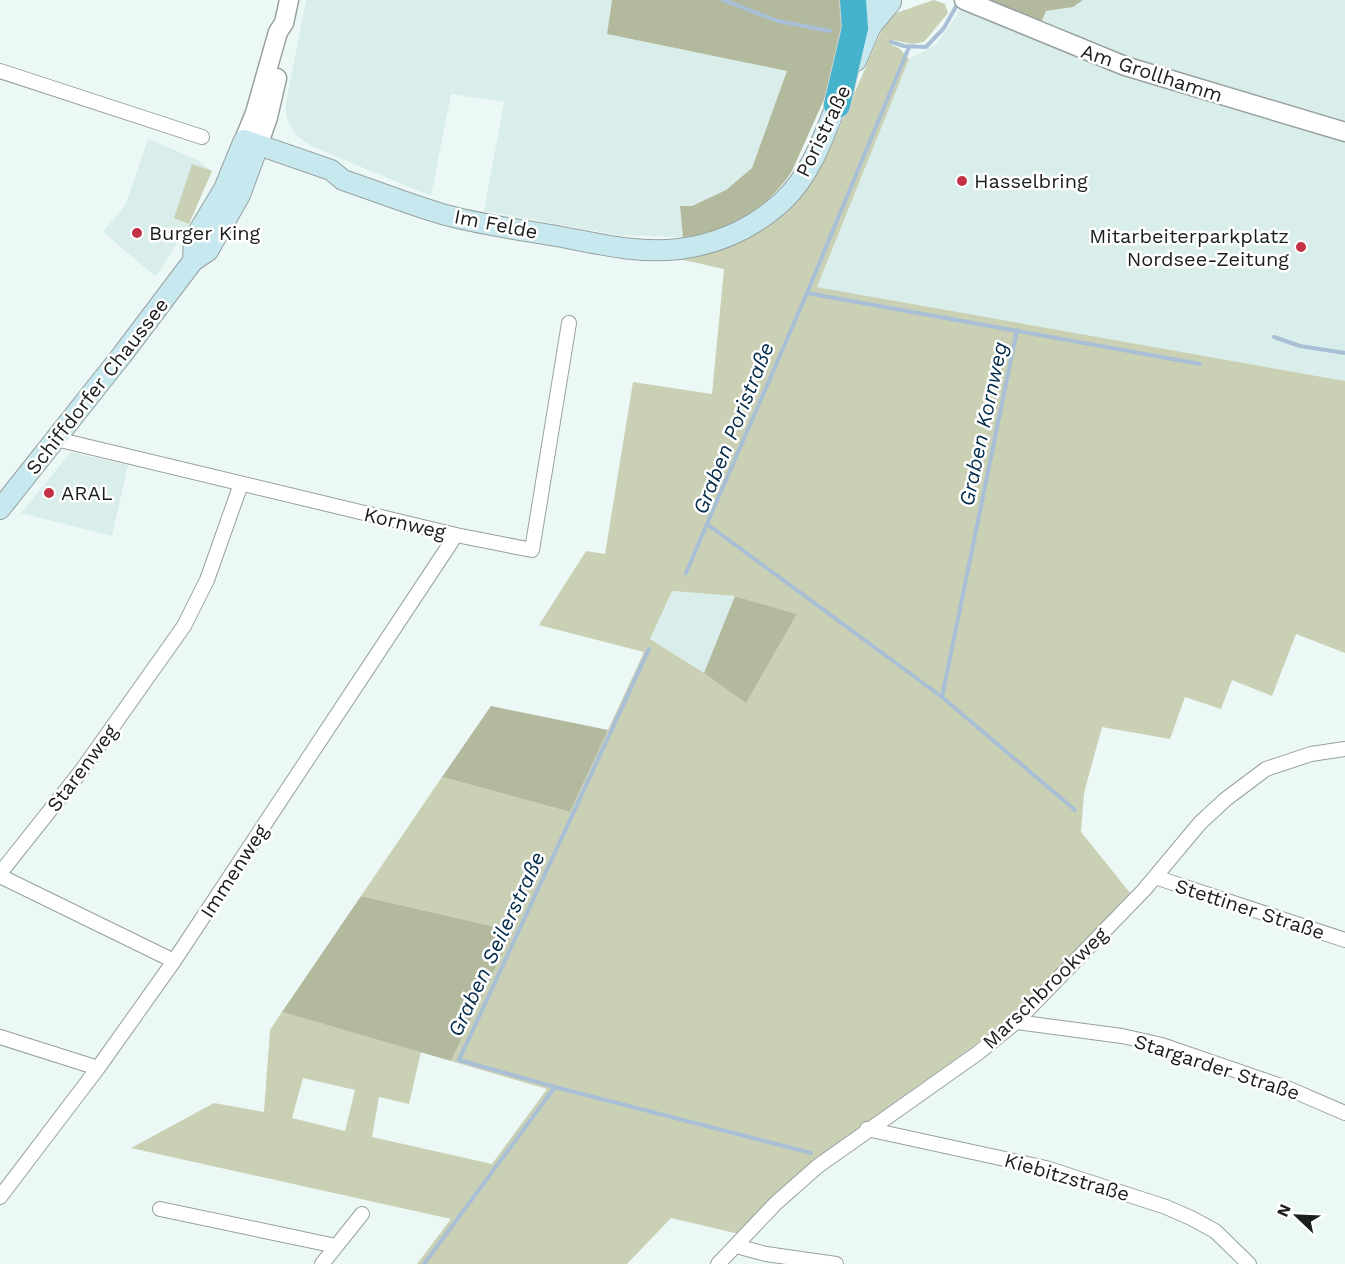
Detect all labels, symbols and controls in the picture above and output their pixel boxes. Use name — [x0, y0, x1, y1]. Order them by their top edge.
street label: Am Grollhamm — [1078, 39, 1226, 107]
street label: Poristraße — [790, 81, 856, 181]
place label: Hasselbring — [974, 169, 1088, 193]
marker: Hasselbring — [955, 174, 969, 188]
street label: Im Felde — [452, 204, 540, 244]
place label: Burger King — [149, 221, 261, 245]
place label: Mitarbeiterparkplatz Nordsee-Zeitung — [1089, 224, 1289, 271]
marker: Burger King — [130, 226, 144, 240]
marker: Mitarbeiterparkplatz Nordsee-Zeitung — [1294, 240, 1308, 254]
street label: Schiffdorfer Chaussee — [21, 293, 173, 479]
water label: Graben Poristraße — [687, 338, 779, 518]
water label: Graben Kornweg — [953, 339, 1013, 508]
place label: ARAL — [61, 481, 113, 505]
marker: ARAL — [42, 486, 56, 500]
street label: Kornweg — [362, 502, 449, 544]
street label: Starenweg — [42, 719, 123, 816]
street label: Immenweg — [195, 820, 273, 922]
water label: Graben Seilerstraße — [442, 848, 550, 1040]
street label: Stettiner Straße — [1172, 873, 1328, 945]
street label: Marschbrookweg — [978, 922, 1113, 1054]
street label: Stargarder Straße — [1131, 1029, 1303, 1105]
street label: Kiebitzstraße — [1002, 1148, 1132, 1206]
north arrow — [1267, 1186, 1327, 1246]
text: N — [1273, 1201, 1295, 1220]

